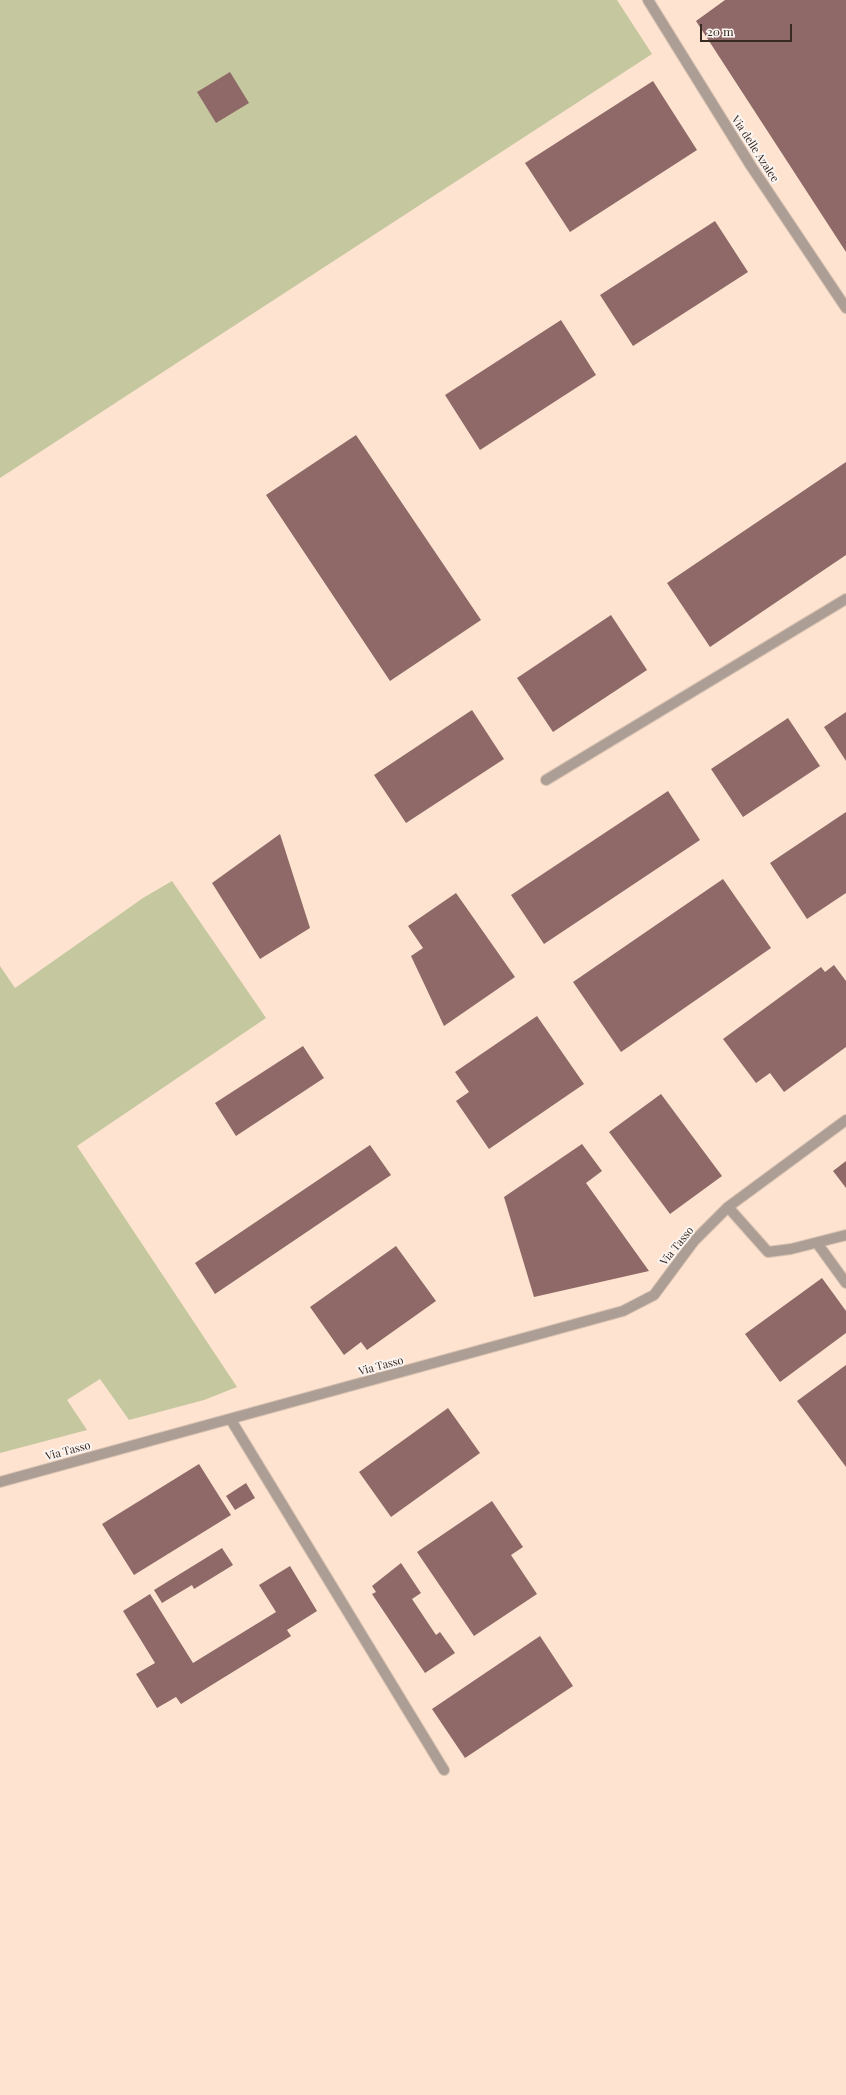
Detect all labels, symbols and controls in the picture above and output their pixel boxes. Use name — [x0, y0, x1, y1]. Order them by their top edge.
scale bar — [702, 16, 794, 42]
text: 20 m — [707, 23, 734, 39]
street label: Via delle Azalee — [729, 113, 781, 185]
street label: Via Tasso — [657, 1224, 697, 1268]
street label: Via Tasso — [357, 1354, 405, 1378]
street label: Via Tasso — [44, 1439, 92, 1463]

